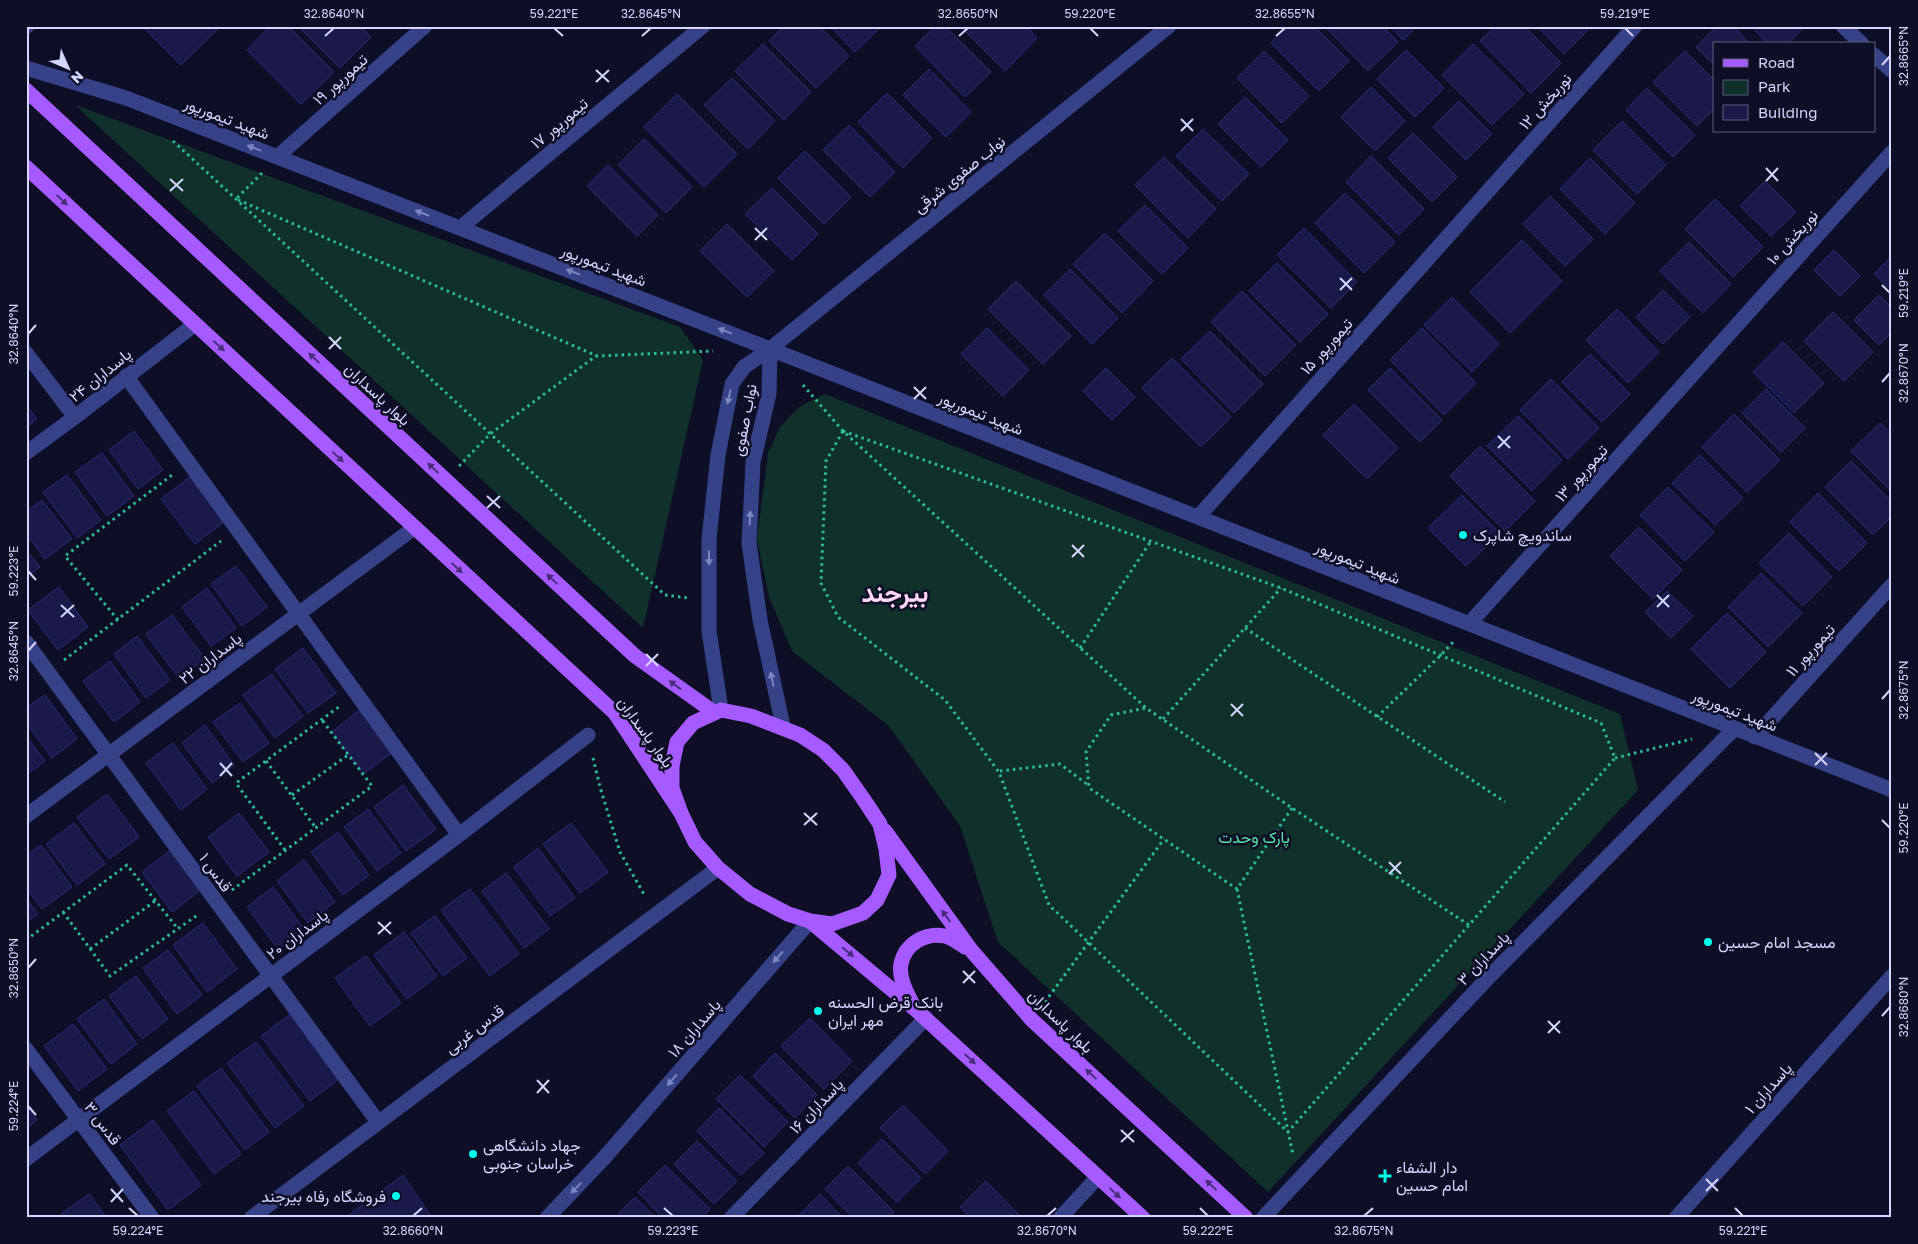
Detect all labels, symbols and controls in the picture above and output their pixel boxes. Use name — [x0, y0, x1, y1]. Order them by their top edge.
text: 32.8640°N — [304, 6, 364, 21]
text: 59.221°E — [530, 6, 578, 21]
text: 32.8645°N — [621, 6, 681, 21]
text: 32.8650°N — [938, 6, 998, 21]
text: 59.220°E — [1064, 6, 1116, 21]
text: 32.8655°N — [1255, 6, 1315, 21]
text: 59.219°E — [1600, 6, 1650, 21]
text: 32.8665°N — [1896, 26, 1911, 86]
north arrow — [42, 42, 92, 92]
legend — [1713, 42, 1876, 132]
street label: تیمورپور ۱۹ — [308, 49, 373, 110]
text: Road — [1758, 53, 1795, 71]
text: N — [68, 68, 87, 87]
street label: نوربخش ۱۲ — [1514, 69, 1576, 134]
text: Park — [1758, 77, 1791, 95]
street label: شهید تیمورپور — [180, 92, 273, 145]
street label: تیمورپور ۱۷ — [526, 93, 593, 154]
text: Building — [1758, 103, 1818, 121]
street label: نواب صفوی شرقی — [909, 131, 1010, 218]
one-way arrow — [246, 144, 261, 152]
one-way arrow — [55, 194, 67, 206]
street label: نوربخش ۱۰ — [1762, 205, 1823, 269]
one-way arrow — [414, 209, 429, 217]
street label: شهید تیمورپور — [557, 239, 650, 292]
one-way arrow — [566, 268, 581, 275]
text: 59.219°E — [1896, 268, 1911, 318]
text: 32.8640°N — [6, 304, 21, 364]
street label: تیمورپور ۱۵ — [1295, 314, 1358, 380]
one-way arrow — [717, 327, 732, 335]
one-way arrow — [213, 340, 225, 352]
text: 32.8670°N — [1896, 343, 1911, 403]
street label: پاسداران ۲۴ — [65, 344, 136, 408]
one-way arrow — [309, 352, 321, 364]
street label: بلوار پاسداران — [339, 358, 415, 431]
street label: نواب صفوی — [727, 382, 762, 458]
street label: شهید تیمورپور — [934, 387, 1026, 441]
one-way arrow — [725, 390, 733, 406]
street label: تیمورپور ۱۳ — [1550, 440, 1613, 507]
one-way arrow — [332, 451, 344, 463]
one-way arrow — [428, 462, 440, 474]
one-way arrow — [747, 510, 755, 526]
place label: ساندویچ شاپرک — [1473, 525, 1572, 547]
marker: ساندویچ شاپرک — [1457, 529, 1469, 541]
street label: شهید تیمورپور — [1311, 536, 1403, 590]
text: 59.223°E — [6, 546, 21, 596]
one-way arrow — [705, 550, 713, 566]
one-way arrow — [451, 562, 464, 573]
one-way arrow — [547, 573, 559, 585]
district label: بیرجند — [861, 577, 929, 609]
street label: تیمورپور ۱۱ — [1781, 619, 1840, 682]
text: 32.8645°N — [6, 621, 21, 681]
street label: پاسداران ۲۲ — [175, 628, 247, 690]
text: 32.8675°N — [1896, 660, 1911, 720]
one-way arrow — [768, 671, 776, 686]
one-way arrow — [668, 680, 682, 690]
street label: شهید تیمورپور — [1688, 684, 1781, 737]
street label: بلوار پاسداران — [612, 693, 678, 773]
text: 59.220°E — [1896, 802, 1911, 854]
park label: پارک وحدت — [1218, 827, 1290, 849]
street label: قدس ۱ — [194, 849, 237, 896]
street label: پاسداران ۲۰ — [262, 904, 333, 965]
one-way arrow — [941, 909, 951, 923]
street label: پاسداران ۳ — [1452, 927, 1515, 991]
place label: مسجد امام حسین — [1718, 932, 1836, 953]
marker: مسجد امام حسین — [1702, 936, 1714, 948]
text: 32.8650°N — [6, 938, 21, 998]
one-way arrow — [841, 946, 853, 958]
one-way arrow — [773, 951, 784, 964]
text: 32.8680°N — [1896, 977, 1911, 1037]
street label: بلوار پاسداران — [1023, 985, 1098, 1058]
place label: بانک قرض الحسنه مهر ایران — [828, 992, 943, 1031]
street label: پاسداران ۱۸ — [663, 995, 726, 1063]
street label: قدس غربی — [440, 1000, 508, 1059]
marker: بانک قرض الحسنه مهر ایران — [812, 1005, 824, 1017]
one-way arrow — [963, 1053, 975, 1065]
street label: پاسداران ۱ — [1740, 1058, 1798, 1119]
one-way arrow — [1085, 1069, 1098, 1080]
one-way arrow — [666, 1073, 677, 1086]
street label: پاسداران ۱۶ — [785, 1074, 849, 1139]
text: 59.224°E — [6, 1081, 21, 1131]
street label: قدس ۳ — [79, 1097, 126, 1149]
place label: جهاد دانشگاهی خراسان جنوبی — [483, 1135, 581, 1174]
marker: جهاد دانشگاهی خراسان جنوبی — [467, 1148, 479, 1160]
place label: دار الشفاء امام حسین — [1396, 1157, 1468, 1196]
marker: دار الشفاء امام حسین — [1378, 1169, 1392, 1183]
one-way arrow — [1205, 1179, 1217, 1191]
one-way arrow — [570, 1181, 582, 1193]
place label: فروشگاه رفاه بیرجند — [261, 1186, 386, 1207]
one-way arrow — [1109, 1187, 1121, 1199]
marker: فروشگاه رفاه بیرجند — [390, 1190, 402, 1202]
text: 59.224°E — [113, 1223, 163, 1238]
text: 32.8660°N — [383, 1223, 443, 1238]
text: 59.223°E — [648, 1223, 698, 1238]
text: 32.8670°N — [1017, 1223, 1077, 1238]
text: 59.222°E — [1183, 1223, 1233, 1238]
text: 32.8675°N — [1334, 1223, 1394, 1238]
text: 59.221°E — [1719, 1223, 1767, 1238]

